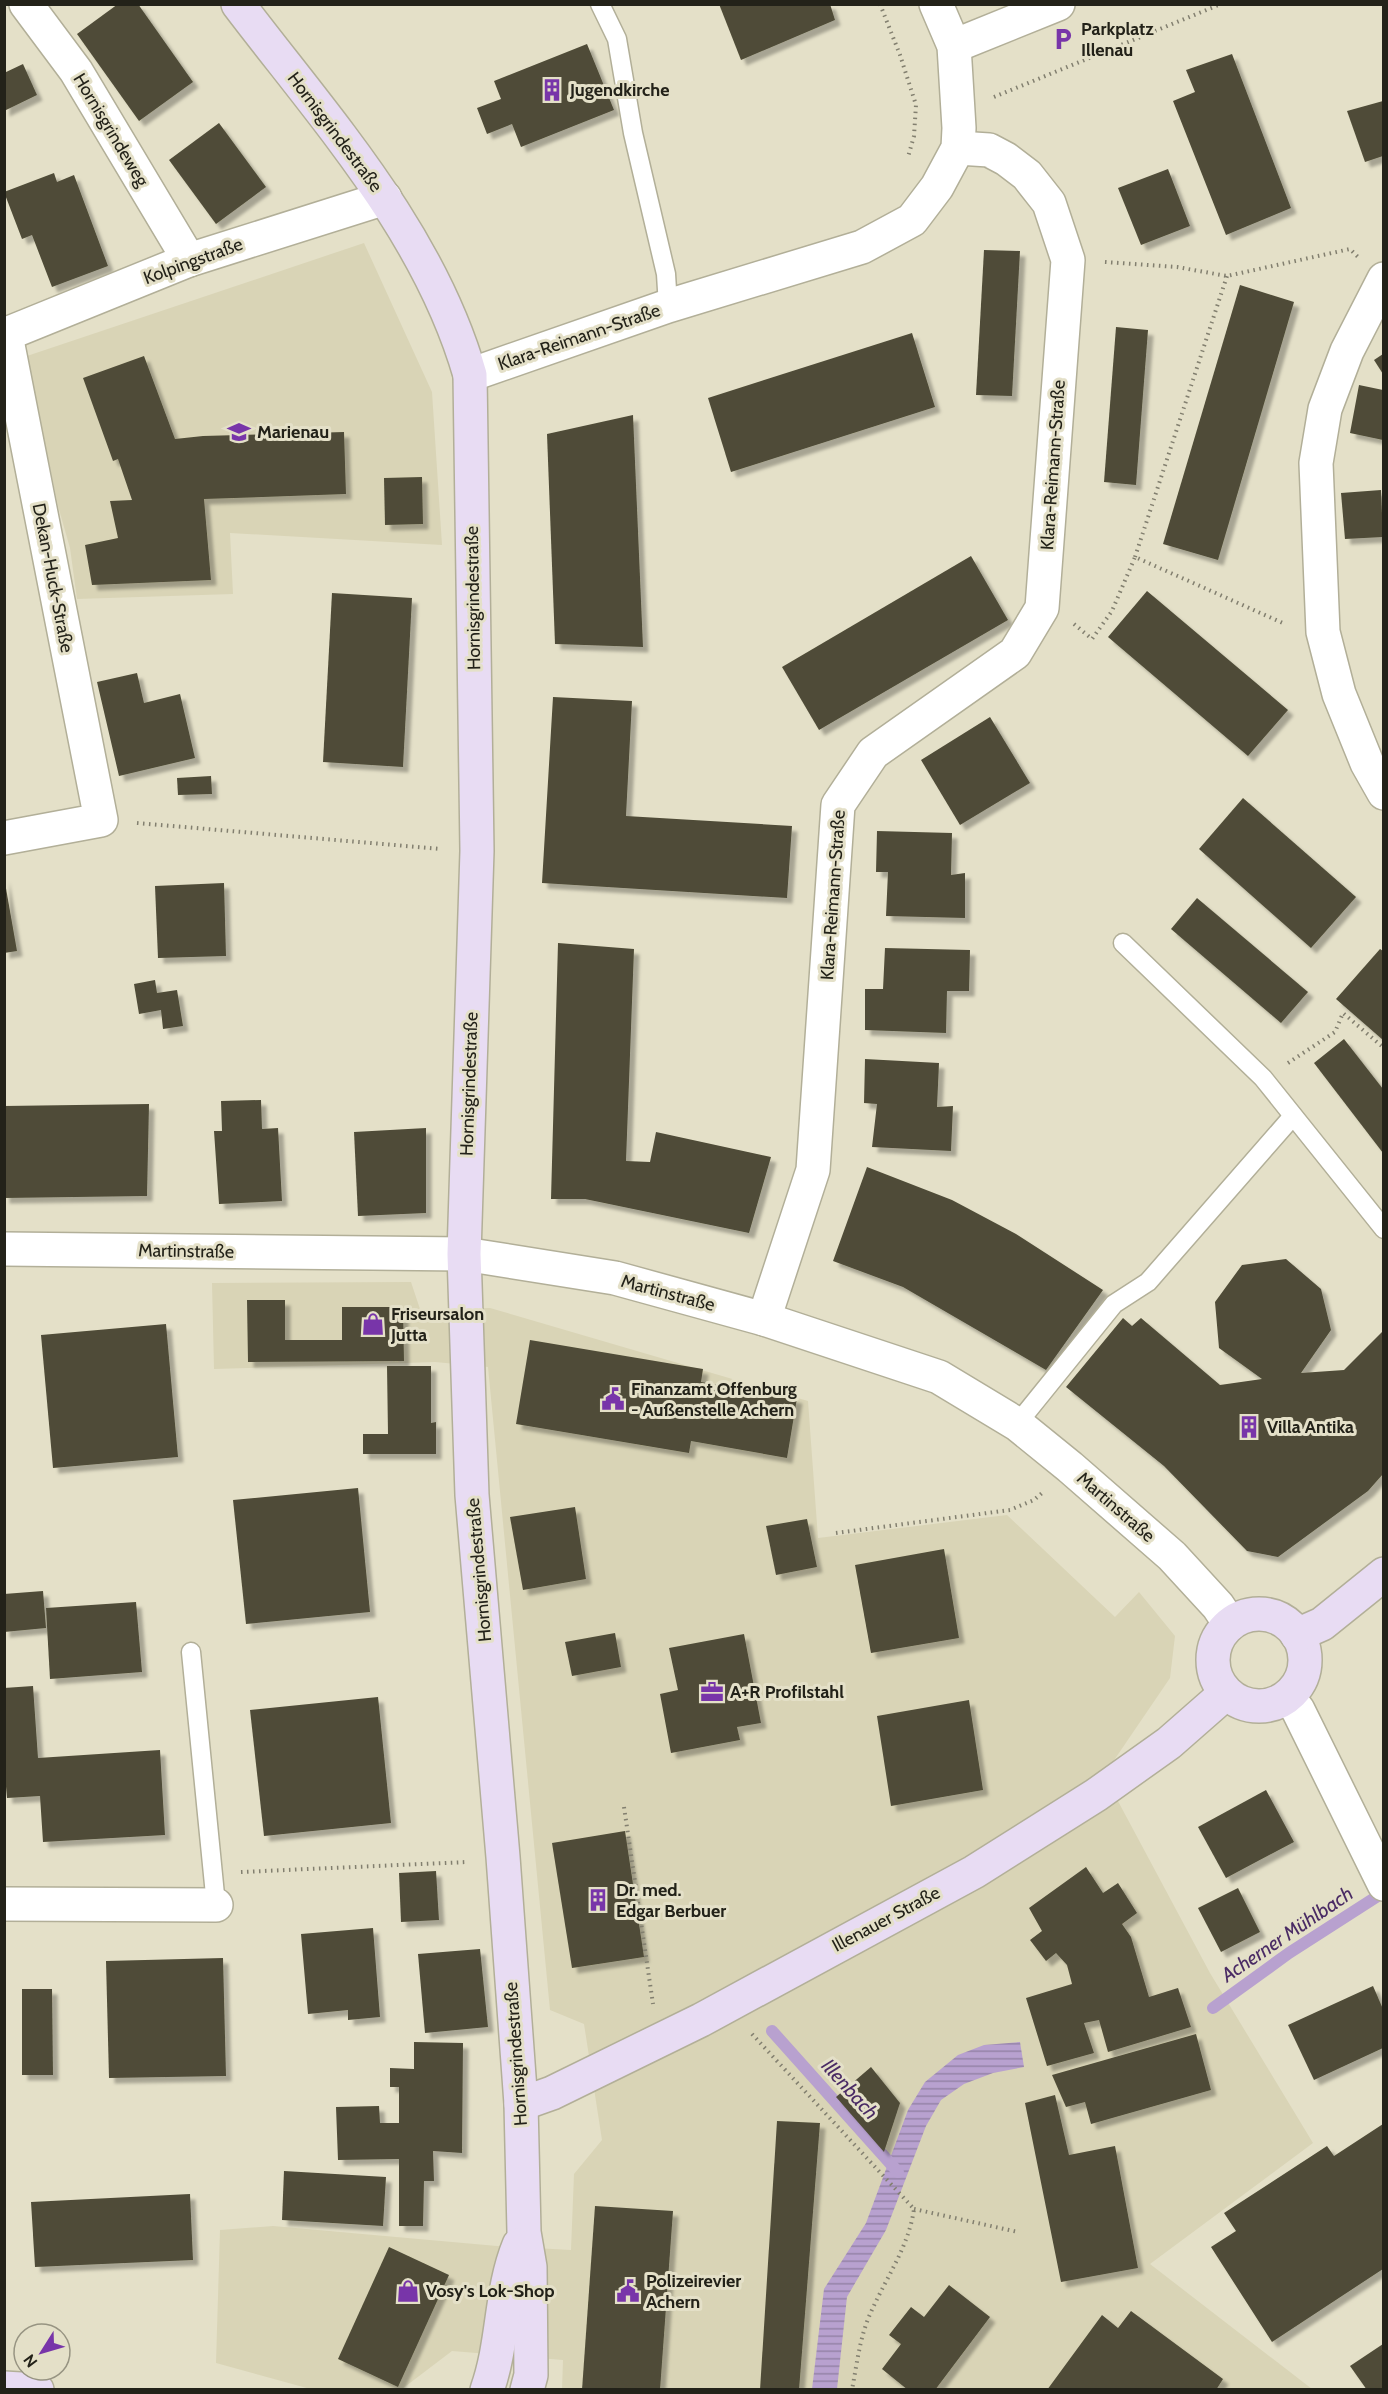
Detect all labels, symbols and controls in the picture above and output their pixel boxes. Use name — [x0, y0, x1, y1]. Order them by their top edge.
place label: Parkplatz Illenau — [1081, 18, 1154, 61]
parking icon: Parkplatz Illenau — [1050, 26, 1076, 52]
street label: Hornisgrindestraße — [283, 68, 387, 196]
street label: Hornisgrindeweg — [69, 69, 154, 192]
building icon: Jugendkirche — [539, 77, 565, 103]
place label: Jugendkirche — [569, 79, 669, 101]
street label: Kolpingstraße — [140, 233, 246, 289]
street label: Klara-Reimann-Straße — [495, 299, 663, 375]
street label: Klara-Reimann-Straße — [1036, 379, 1070, 551]
school or university icon: Marienau — [226, 419, 252, 445]
place label: Marienau — [257, 421, 329, 443]
street label: Dekan-Huck-Straße — [28, 501, 78, 655]
street label: Hornisgrindestraße — [461, 526, 485, 670]
street label: Klara-Reimann-Straße — [816, 809, 850, 981]
street label: Hornisgrindestraße — [455, 1011, 483, 1157]
street label: Martinstraße — [138, 1239, 234, 1263]
street label: Martinstraße — [619, 1270, 717, 1316]
place label: Friseursalon Jutta — [390, 1303, 484, 1346]
shop icon: Friseursalon Jutta — [360, 1311, 386, 1337]
place label: Finanzamt Offenburg - Außenstelle Achern — [631, 1378, 797, 1421]
public building icon: Finanzamt Offenburg - Außenstelle Achern — [600, 1386, 626, 1412]
building icon: Villa Antika — [1236, 1414, 1262, 1440]
place label: Villa Antika — [1267, 1416, 1354, 1438]
street label: Martinstraße — [1073, 1467, 1159, 1547]
street label: Hornisgrindestraße — [462, 1497, 496, 1643]
office icon: A+R Profilstahl — [699, 1679, 725, 1705]
place label: A+R Profilstahl — [730, 1681, 844, 1703]
place label: Dr. med. Edgar Berbuer — [616, 1879, 726, 1922]
street label: Illenauer Straße — [828, 1881, 944, 1957]
water label: Acherner Mühlbach — [1216, 1881, 1357, 1987]
building icon: Dr. med. Edgar Berbuer — [585, 1887, 611, 1913]
street label: Hornisgrindestraße — [500, 1981, 532, 2127]
water label: Illenbach — [817, 2054, 883, 2124]
place label: Polizeirevier Achern — [646, 2270, 741, 2313]
shop icon: Vosy's Lok-Shop — [395, 2278, 421, 2304]
public building icon: Polizeirevier Achern — [615, 2278, 641, 2304]
place label: Vosy's Lok-Shop — [426, 2280, 555, 2302]
north arrow — [12, 2322, 72, 2382]
text: N — [19, 2350, 41, 2371]

